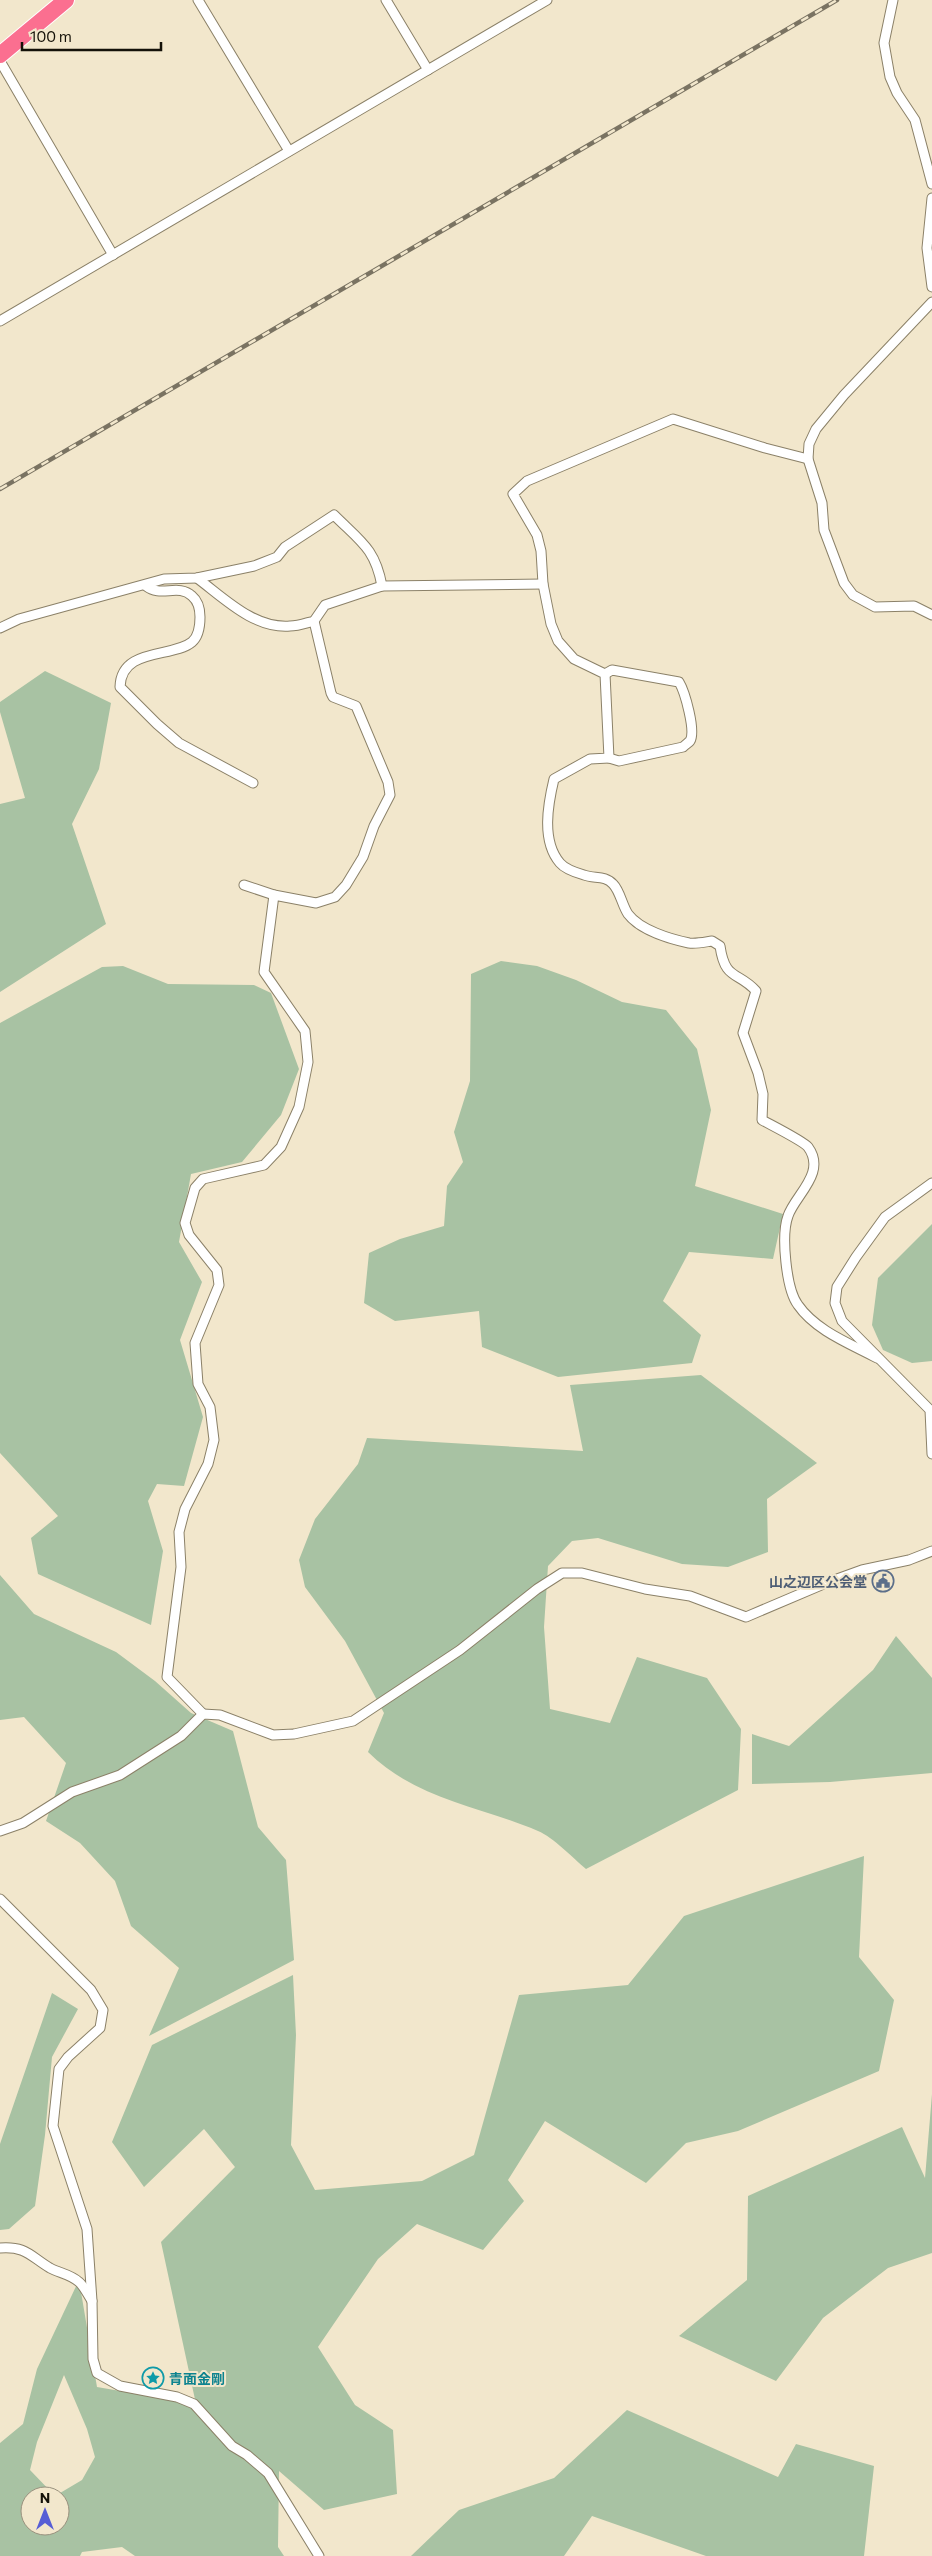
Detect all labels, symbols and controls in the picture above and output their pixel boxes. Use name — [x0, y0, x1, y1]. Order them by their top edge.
scale bar — [22, 20, 161, 52]
text: 100 m — [30, 27, 72, 45]
public building icon: 山之辺区公会堂 — [871, 1569, 895, 1593]
place label: 山之辺区公会堂 — [769, 1573, 867, 1590]
place icon: 青面金剛 — [141, 2366, 165, 2390]
place label: 青面金剛 — [169, 2370, 225, 2387]
north arrow — [20, 2486, 70, 2536]
text: N — [40, 2489, 50, 2506]

